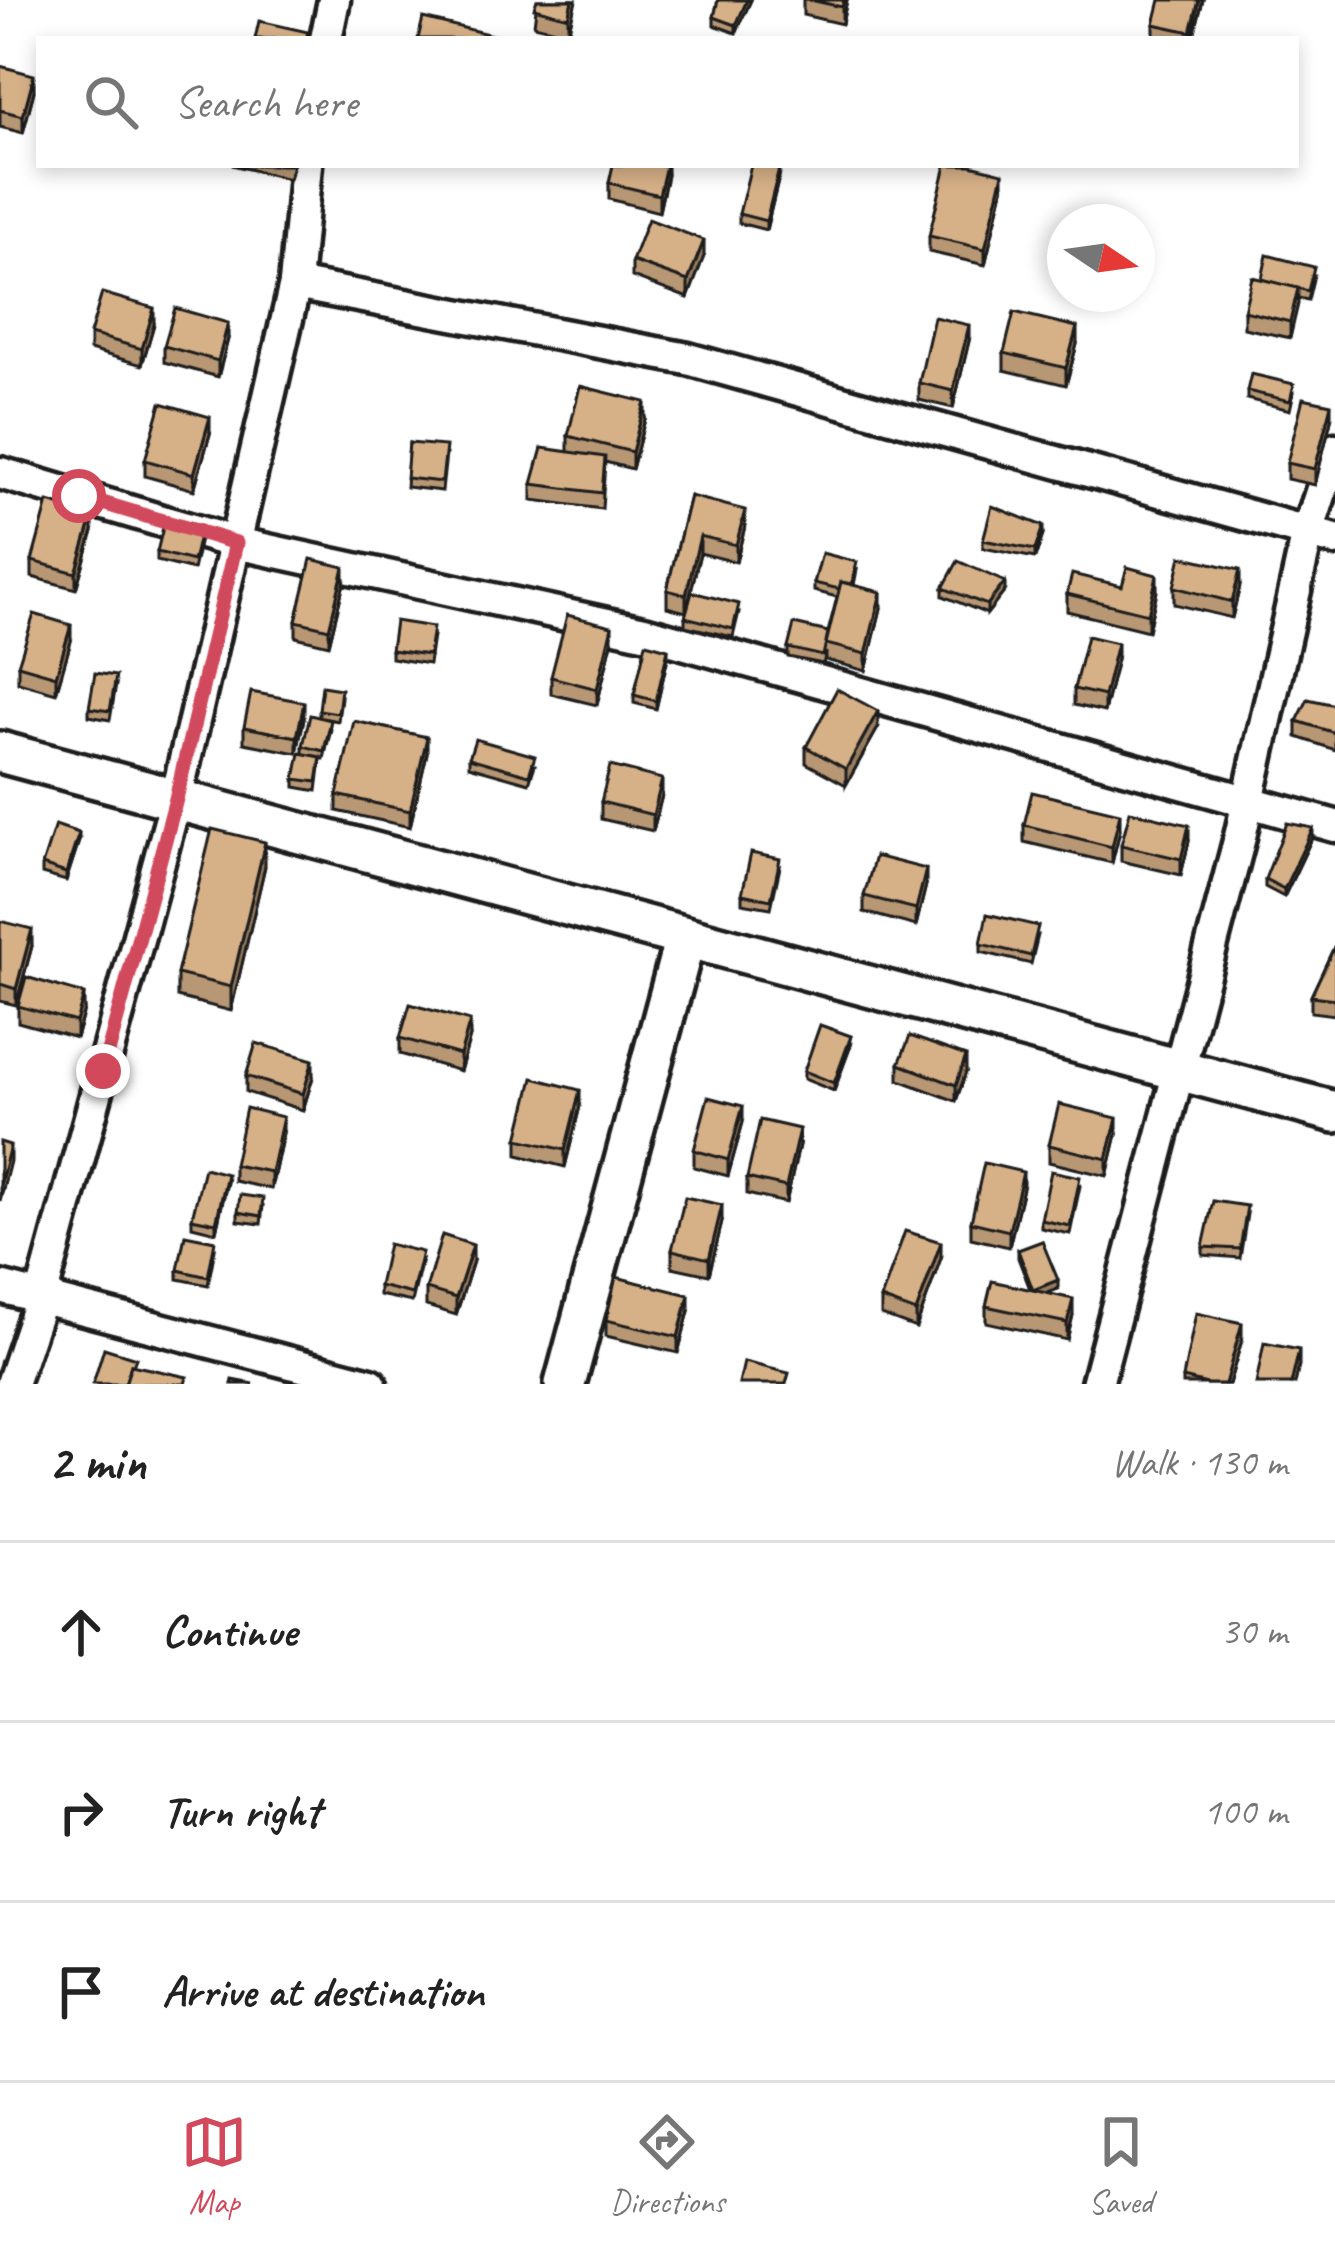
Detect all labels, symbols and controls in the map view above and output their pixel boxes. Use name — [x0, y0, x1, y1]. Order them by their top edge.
search box — [36, 36, 1299, 168]
icon: search — [78, 69, 144, 135]
text: Search here — [174, 74, 357, 131]
north arrow — [1047, 204, 1155, 312]
route start — [52, 469, 106, 523]
route end — [76, 1044, 130, 1098]
text: 2 min — [48, 1430, 146, 1494]
text: Walk · 130 m — [1111, 1438, 1287, 1487]
icon: ahead — [48, 1599, 114, 1665]
text: Continue — [162, 1603, 296, 1660]
text: 30 m — [1221, 1607, 1287, 1656]
icon: right — [48, 1779, 114, 1845]
text: Turn right — [162, 1783, 320, 1840]
text: 100 m — [1203, 1787, 1287, 1836]
icon: arrive — [48, 1959, 114, 2025]
text: Arrive at destination — [162, 1963, 484, 2020]
tab: Map — [181, 2109, 247, 2223]
tab: Directions — [610, 2109, 725, 2223]
tab: Saved — [1088, 2109, 1154, 2223]

